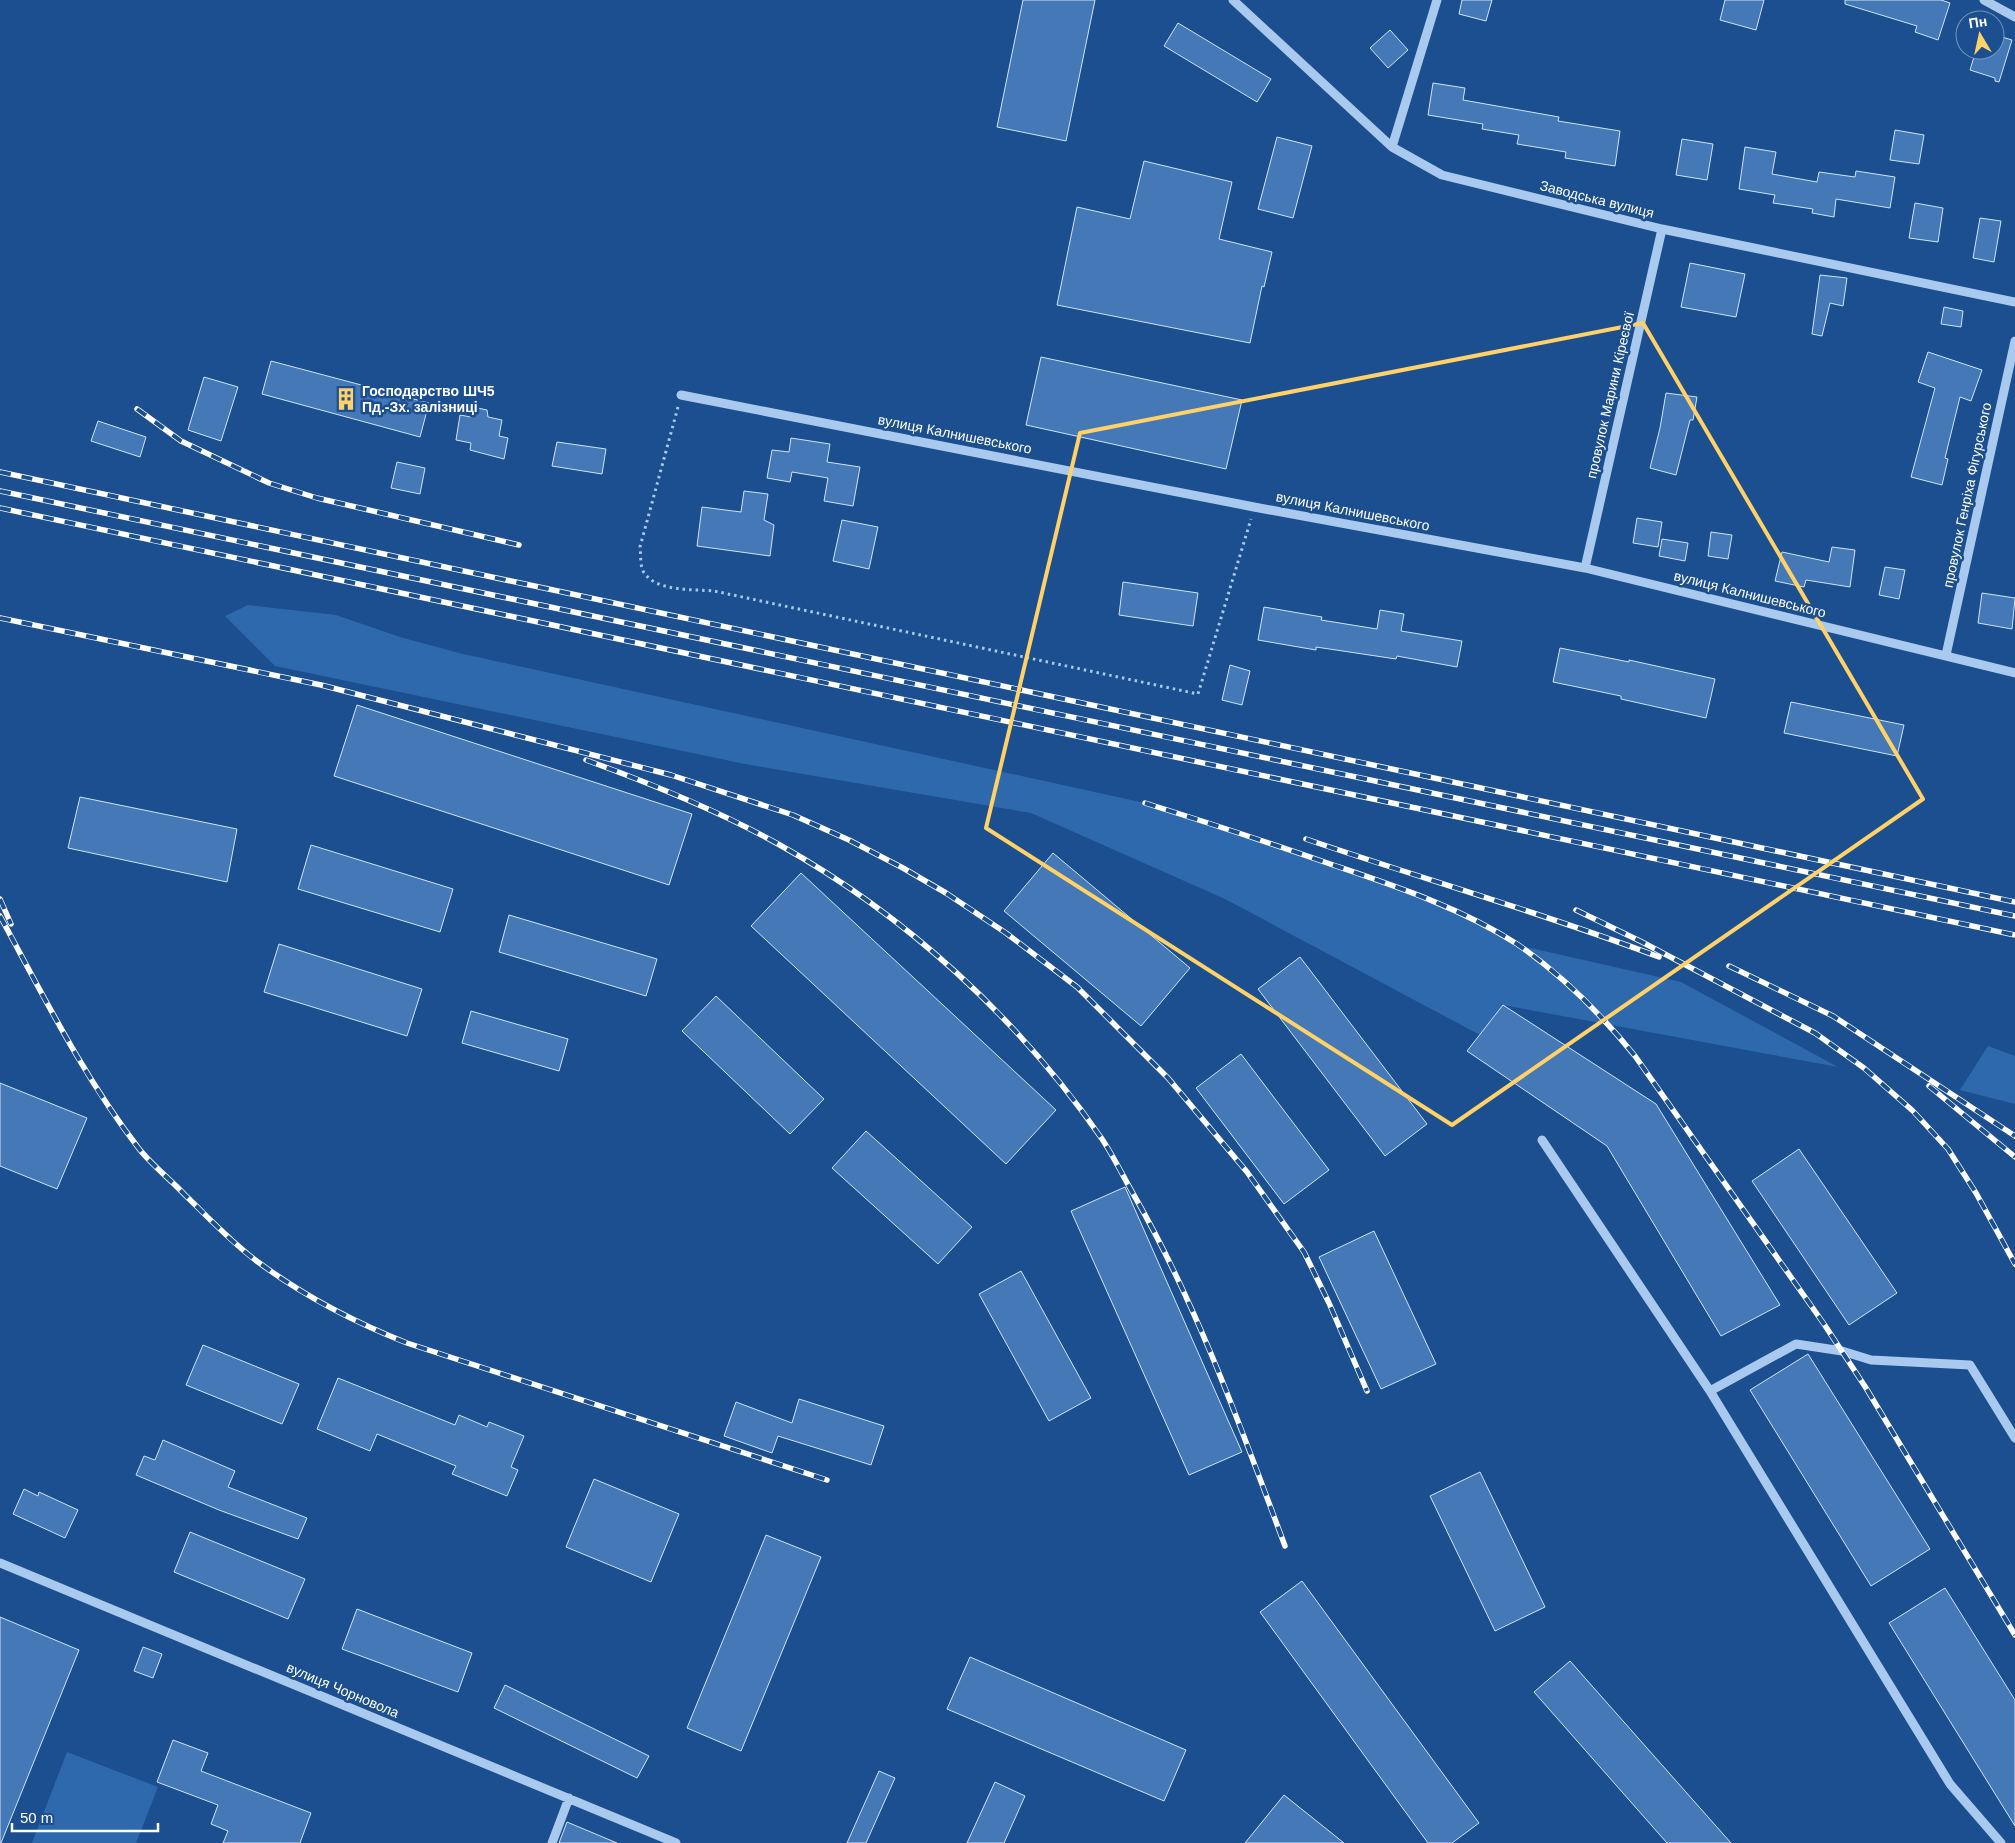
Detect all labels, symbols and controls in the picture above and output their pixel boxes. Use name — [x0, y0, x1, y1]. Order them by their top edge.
north arrow — [1955, 10, 2005, 60]
text: Пн — [1968, 13, 1988, 32]
street label: Заводська вулиця — [1538, 177, 1656, 221]
street label: провулок Марини Кіреєвої — [1583, 310, 1637, 480]
place label: Господарство ШЧ5 Пд.-Зх. залізниці — [362, 383, 495, 415]
building icon: Господарство ШЧ5 Пд.-Зх. залізниці — [333, 386, 359, 412]
street label: провулок Генріха Фігурського — [1940, 401, 1995, 589]
street label: вулиця Калнишевського — [877, 411, 1033, 457]
street label: вулиця Калнишевського — [1275, 488, 1431, 534]
street label: вулиця Калнишевського — [1672, 567, 1828, 621]
street label: вулиця Чорновола — [284, 1659, 402, 1721]
scale bar — [12, 1800, 159, 1832]
text: 50 m — [20, 1809, 53, 1826]

